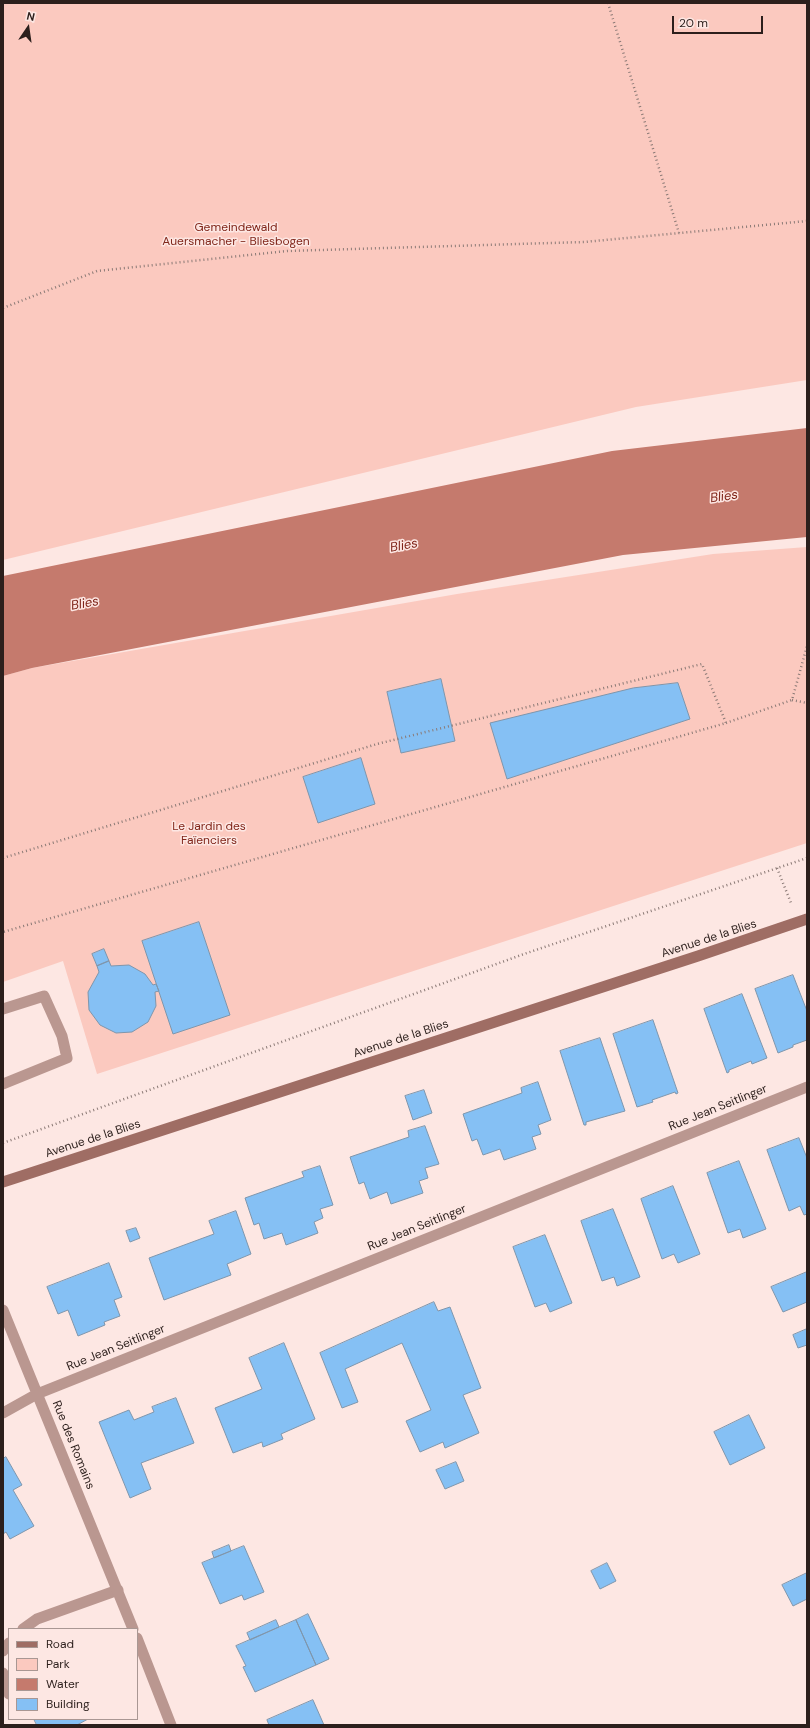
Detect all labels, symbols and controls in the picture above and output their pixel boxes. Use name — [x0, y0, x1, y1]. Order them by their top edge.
north arrow — [8, 8, 48, 48]
scale bar — [674, 8, 765, 34]
text: N — [25, 9, 36, 24]
text: 20 m — [679, 15, 708, 31]
park label: Gemeindewald Auersmacher - Bliesbogen — [162, 221, 310, 249]
water label: Blies — [709, 487, 739, 507]
water label: Blies — [389, 536, 419, 556]
water label: Blies — [70, 594, 100, 614]
park label: Le Jardin des Faïenciers — [172, 820, 246, 848]
street label: Avenue de la Blies — [659, 917, 759, 961]
street label: Avenue de la Blies — [351, 1017, 451, 1061]
street label: Rue Jean Seitlinger — [667, 1082, 769, 1134]
street label: Avenue de la Blies — [43, 1117, 143, 1161]
street label: Rue Jean Seitlinger — [366, 1202, 468, 1254]
street label: Rue Jean Seitlinger — [65, 1322, 167, 1374]
street label: Rue des Romains — [49, 1399, 97, 1491]
legend — [8, 1628, 138, 1720]
text: Road — [46, 1636, 74, 1652]
text: Park — [46, 1656, 70, 1672]
text: Water — [46, 1676, 79, 1692]
text: Building — [46, 1696, 90, 1712]

